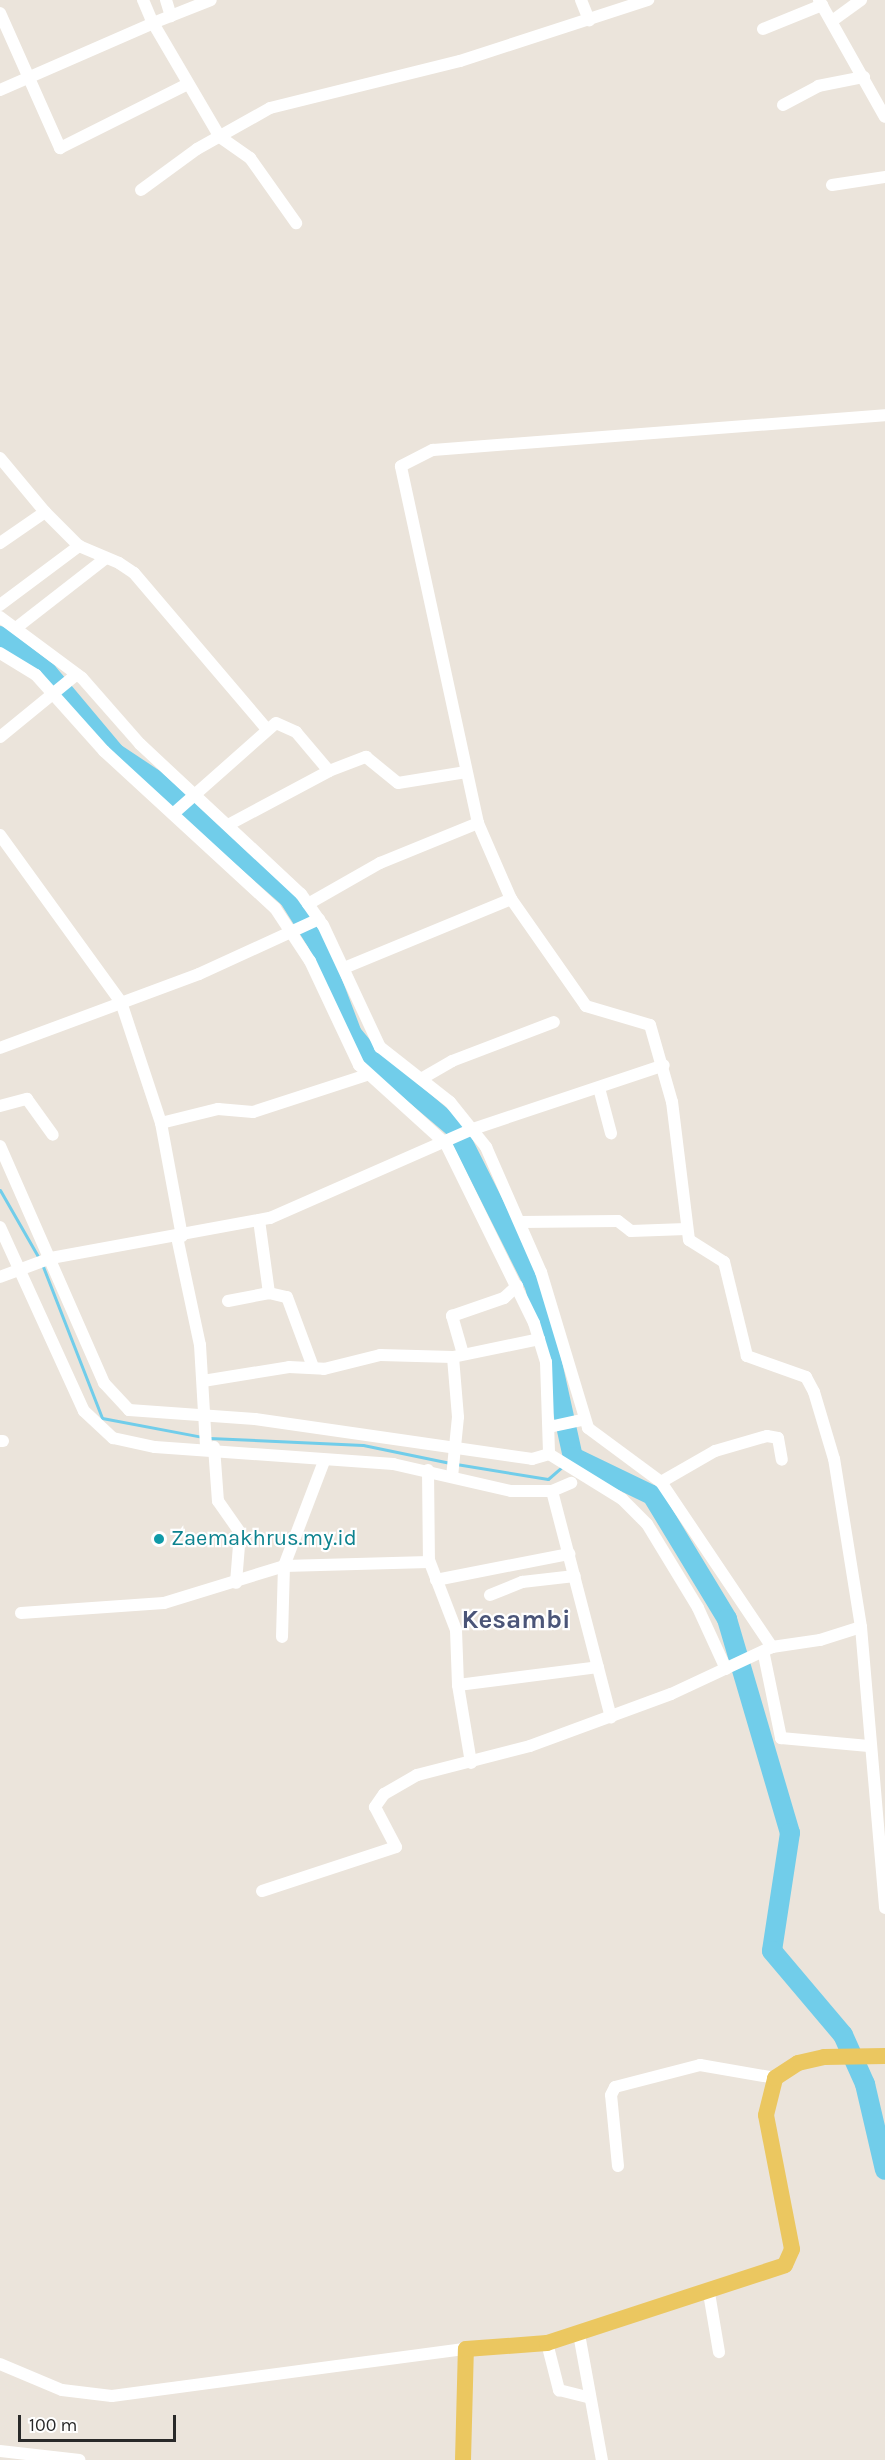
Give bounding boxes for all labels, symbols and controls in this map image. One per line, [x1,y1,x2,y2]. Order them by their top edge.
place label: Zaemakhrus.my.id [171,1526,357,1552]
marker: Zaemakhrus.my.id [152,1532,166,1546]
district label: Kesambi [462,1604,570,1636]
scale bar [21,2403,178,2441]
text: 100 m [29,2414,77,2436]

